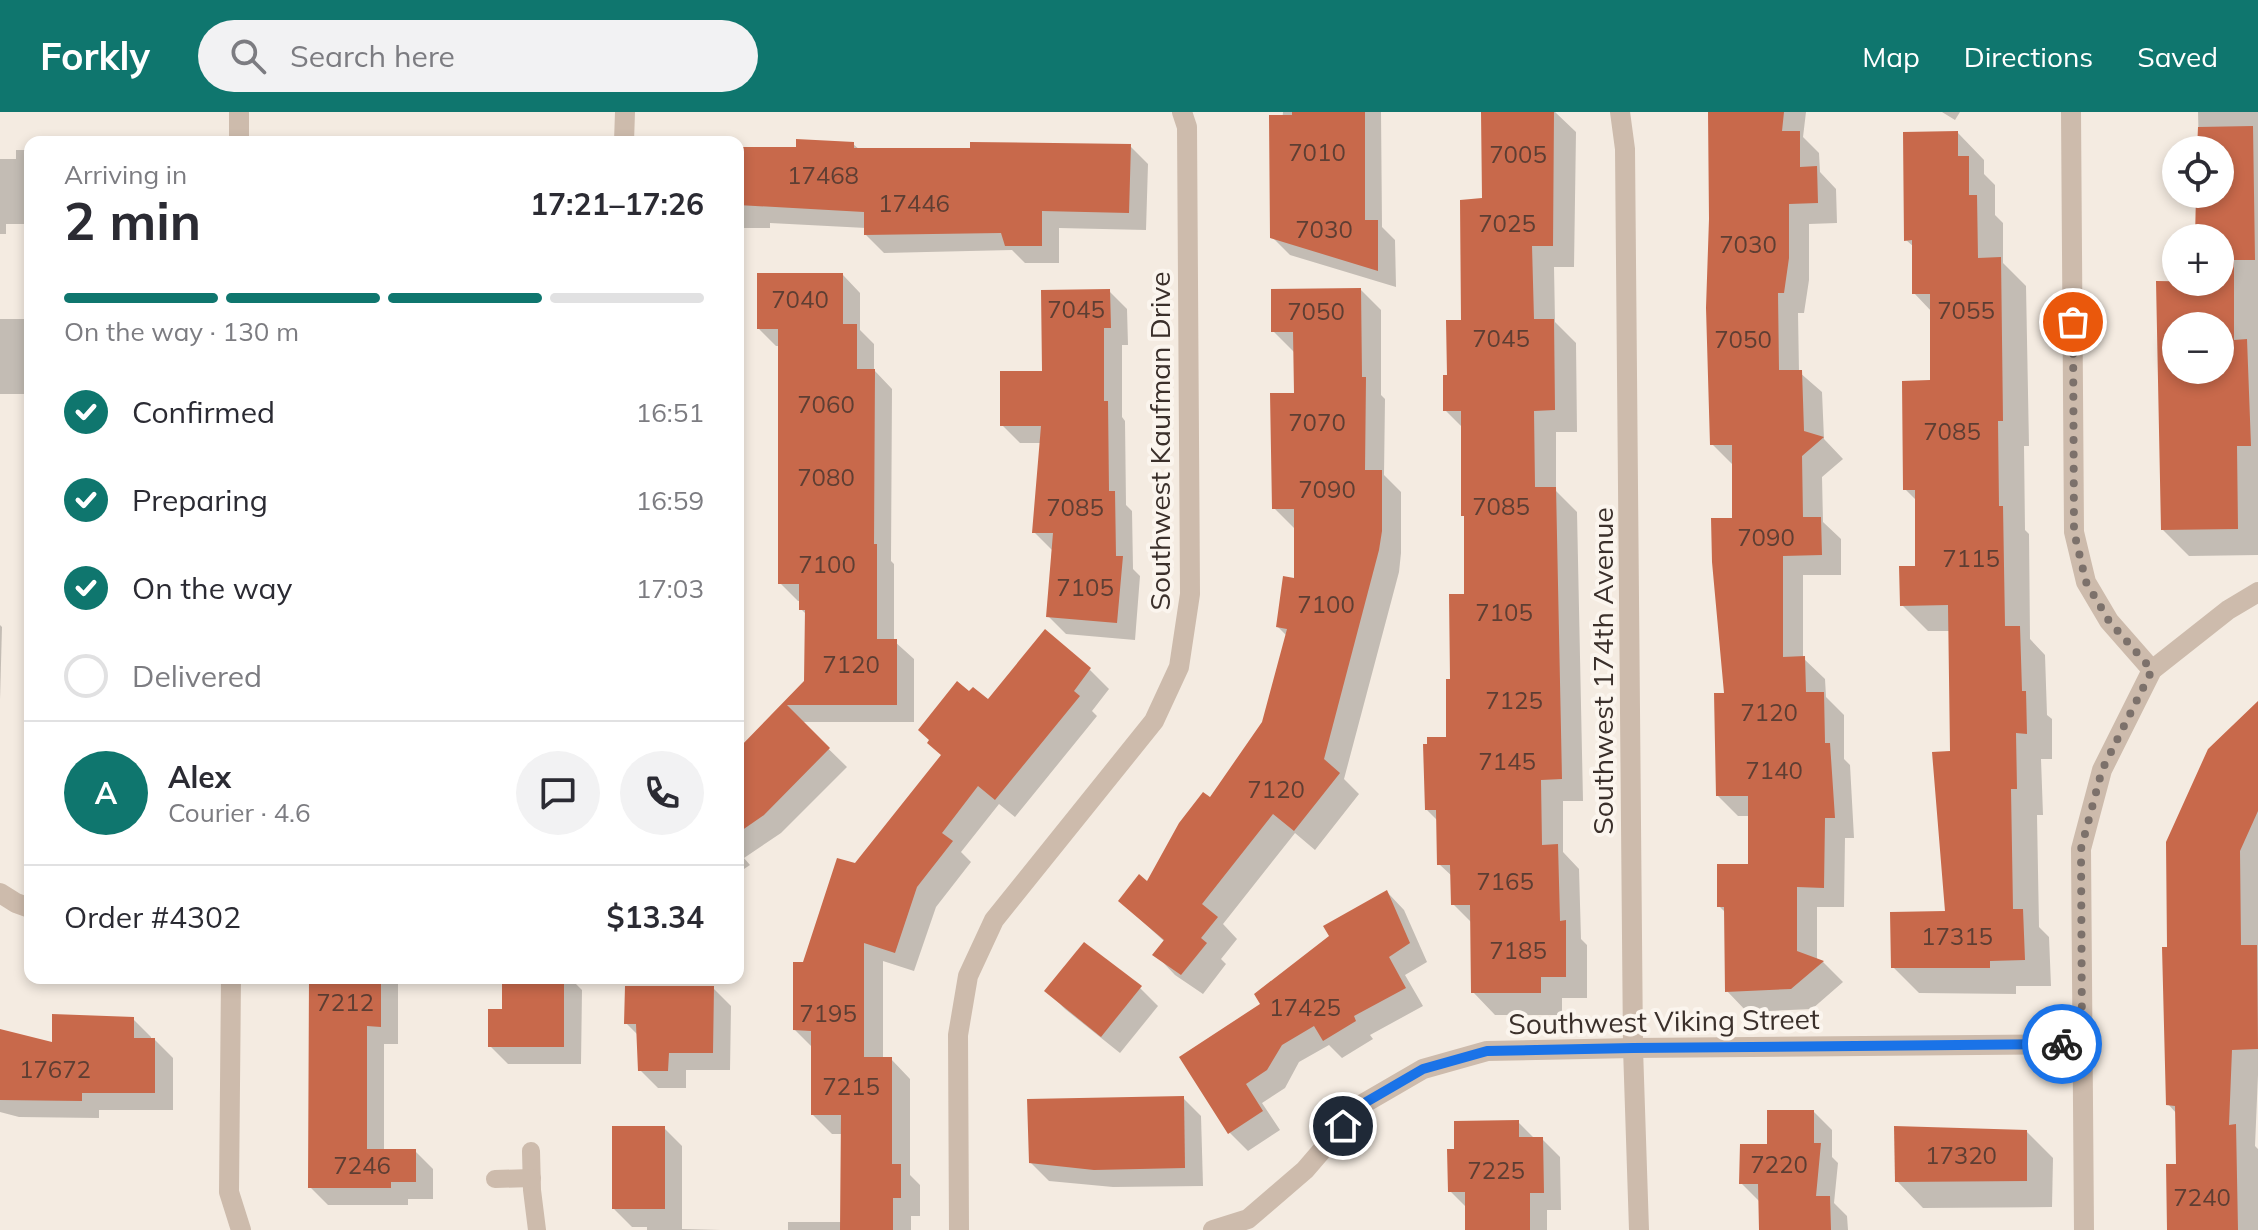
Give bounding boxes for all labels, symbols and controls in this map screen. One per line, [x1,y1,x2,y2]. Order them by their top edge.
search box [198,20,758,92]
text: Forkly [40,32,150,80]
icon: search [226,34,270,78]
text: Search here [290,37,455,75]
text: Map [1862,39,1920,74]
text: Directions [1964,39,2093,74]
text: Saved [2137,39,2218,74]
map controls [2162,136,2234,384]
button: locate [2162,136,2234,208]
house number: 7010 [1288,137,1346,167]
house number: 7005 [1489,139,1547,169]
text: Arriving in [64,158,187,191]
house number: 17468 [787,160,859,190]
text: 17:21–17:26 [530,185,704,223]
text: 2 min [64,188,201,253]
house number: 17446 [878,188,950,218]
house number: 7025 [1478,208,1536,238]
house number: 7030 [1295,214,1353,244]
button: + [2162,224,2234,296]
house number: 7030 [1719,229,1777,259]
street label: Southwest Kaufman Drive [1142,272,1177,610]
house number: 7040 [771,284,829,314]
pin [2039,288,2107,356]
house number: 7045 [1047,294,1105,324]
house number: 7055 [1937,295,1995,325]
house number: 7050 [1287,296,1345,326]
icon: bag [2051,300,2095,344]
button: − [2162,312,2234,384]
text: On the way · 130 m [64,315,299,348]
house number: 7045 [1472,323,1530,353]
house number: 7050 [1714,324,1772,354]
house number: 7060 [797,389,855,419]
icon: check [64,390,108,434]
text: Confirmed [132,393,275,431]
text: 16:51 [636,396,704,429]
house number: 7070 [1288,407,1346,437]
house number: 7085 [1923,416,1981,446]
house number: 7080 [797,462,855,492]
house number: 7090 [1298,474,1356,504]
icon: check [64,478,108,522]
text: Preparing [132,481,268,519]
text: 16:59 [636,484,704,517]
house number: 7085 [1472,491,1530,521]
house number: 7085 [1046,492,1104,522]
street label: Southwest 174th Avenue [1585,507,1620,835]
house number: 7090 [1737,522,1795,552]
house number: 7115 [1942,543,2000,573]
house number: 7100 [798,549,856,579]
icon: check [64,566,108,610]
text: On the way [132,569,292,607]
text: 17:03 [636,572,704,605]
house number: 7105 [1056,572,1114,602]
house number: 7100 [1297,589,1355,619]
house number: 7105 [1475,597,1533,627]
house number: 7120 [822,649,880,679]
text: Delivered [132,657,262,695]
house number: 7125 [1485,685,1543,715]
house number: 7120 [1740,697,1798,727]
house number: 7145 [1478,746,1536,776]
button: chat [516,751,600,835]
button: phone [620,751,704,835]
house number: 7140 [1745,755,1803,785]
text: Alex [168,758,231,796]
text: A [95,774,117,812]
house number: 7120 [1247,774,1305,804]
text: Courier · 4.6 [168,796,311,829]
house number: 7165 [1476,866,1534,896]
text: Order #4302 [64,898,241,936]
text: $13.34 [607,898,704,936]
house number: 17315 [1921,921,1993,951]
house number: 7185 [1489,935,1547,965]
house number: 7212 [316,987,374,1017]
house number: 17425 [1269,992,1341,1022]
house number: 7195 [799,998,857,1028]
street label: Southwest Viking Street [1508,1001,1820,1041]
courier [2022,1004,2102,1084]
icon: bike [2040,1022,2084,1066]
house number: 17672 [19,1054,91,1084]
house number: 7215 [822,1071,880,1101]
pin [1309,1092,1377,1160]
icon: home [1321,1104,1365,1148]
house number: 17320 [1925,1140,1997,1170]
house number: 7220 [1750,1149,1808,1179]
house number: 7246 [333,1150,391,1180]
house number: 7225 [1467,1155,1525,1185]
house number: 7240 [2173,1182,2231,1212]

